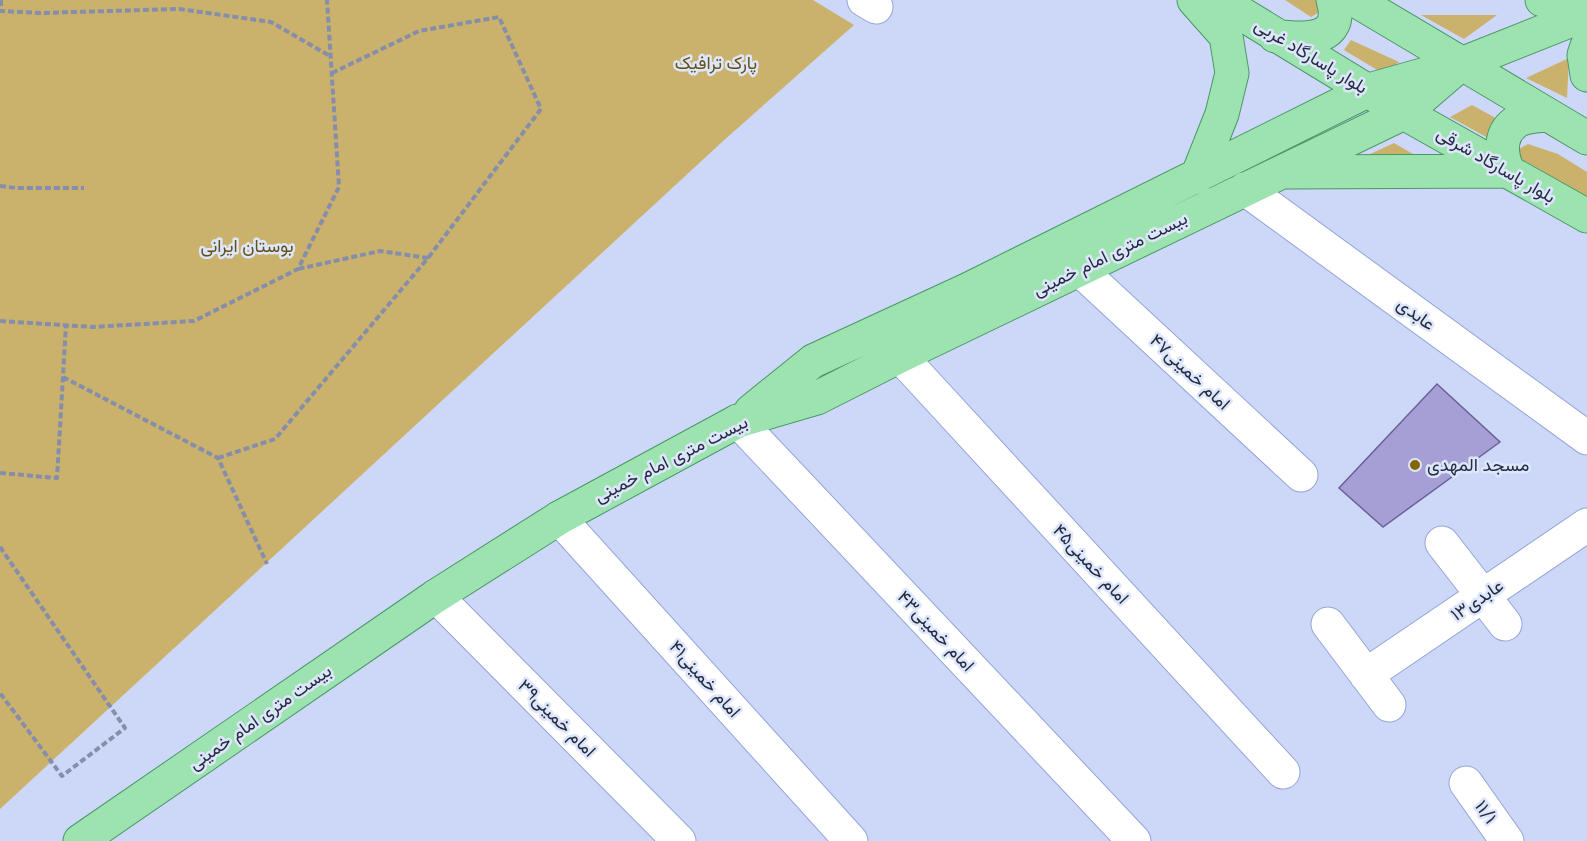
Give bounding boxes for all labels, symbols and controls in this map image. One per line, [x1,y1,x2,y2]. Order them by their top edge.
street label: بلوار پاسارگاد غربی [1250,14,1372,99]
park label: پارک ترافیک [675,52,757,75]
street label: بلوار پاسارگاد شرقی [1432,122,1559,209]
street label: بیست متری امام خمینی [1029,207,1191,302]
park label: بوستان ایرانی [200,235,294,257]
street label: عابدی [1393,293,1439,335]
street label: امام خمینی۴۷ [1145,329,1235,415]
street label: بیست متری امام خمینی [591,411,752,508]
place label: مسجد المهدی [1427,454,1529,476]
marker: مسجد المهدی [1408,458,1422,472]
street label: امام خمینی۴۵ [1048,519,1134,609]
street label: عابدی۱۳ [1446,574,1508,626]
street label: امام خمینی۴۳ [892,586,979,677]
street label: امام خمینی۴۱ [664,636,745,723]
street label: بیست متری امام خمینی [184,659,336,775]
street label: امام خمینی۳۹ [513,674,601,762]
street label: ۱۱/۱ [1470,796,1502,828]

